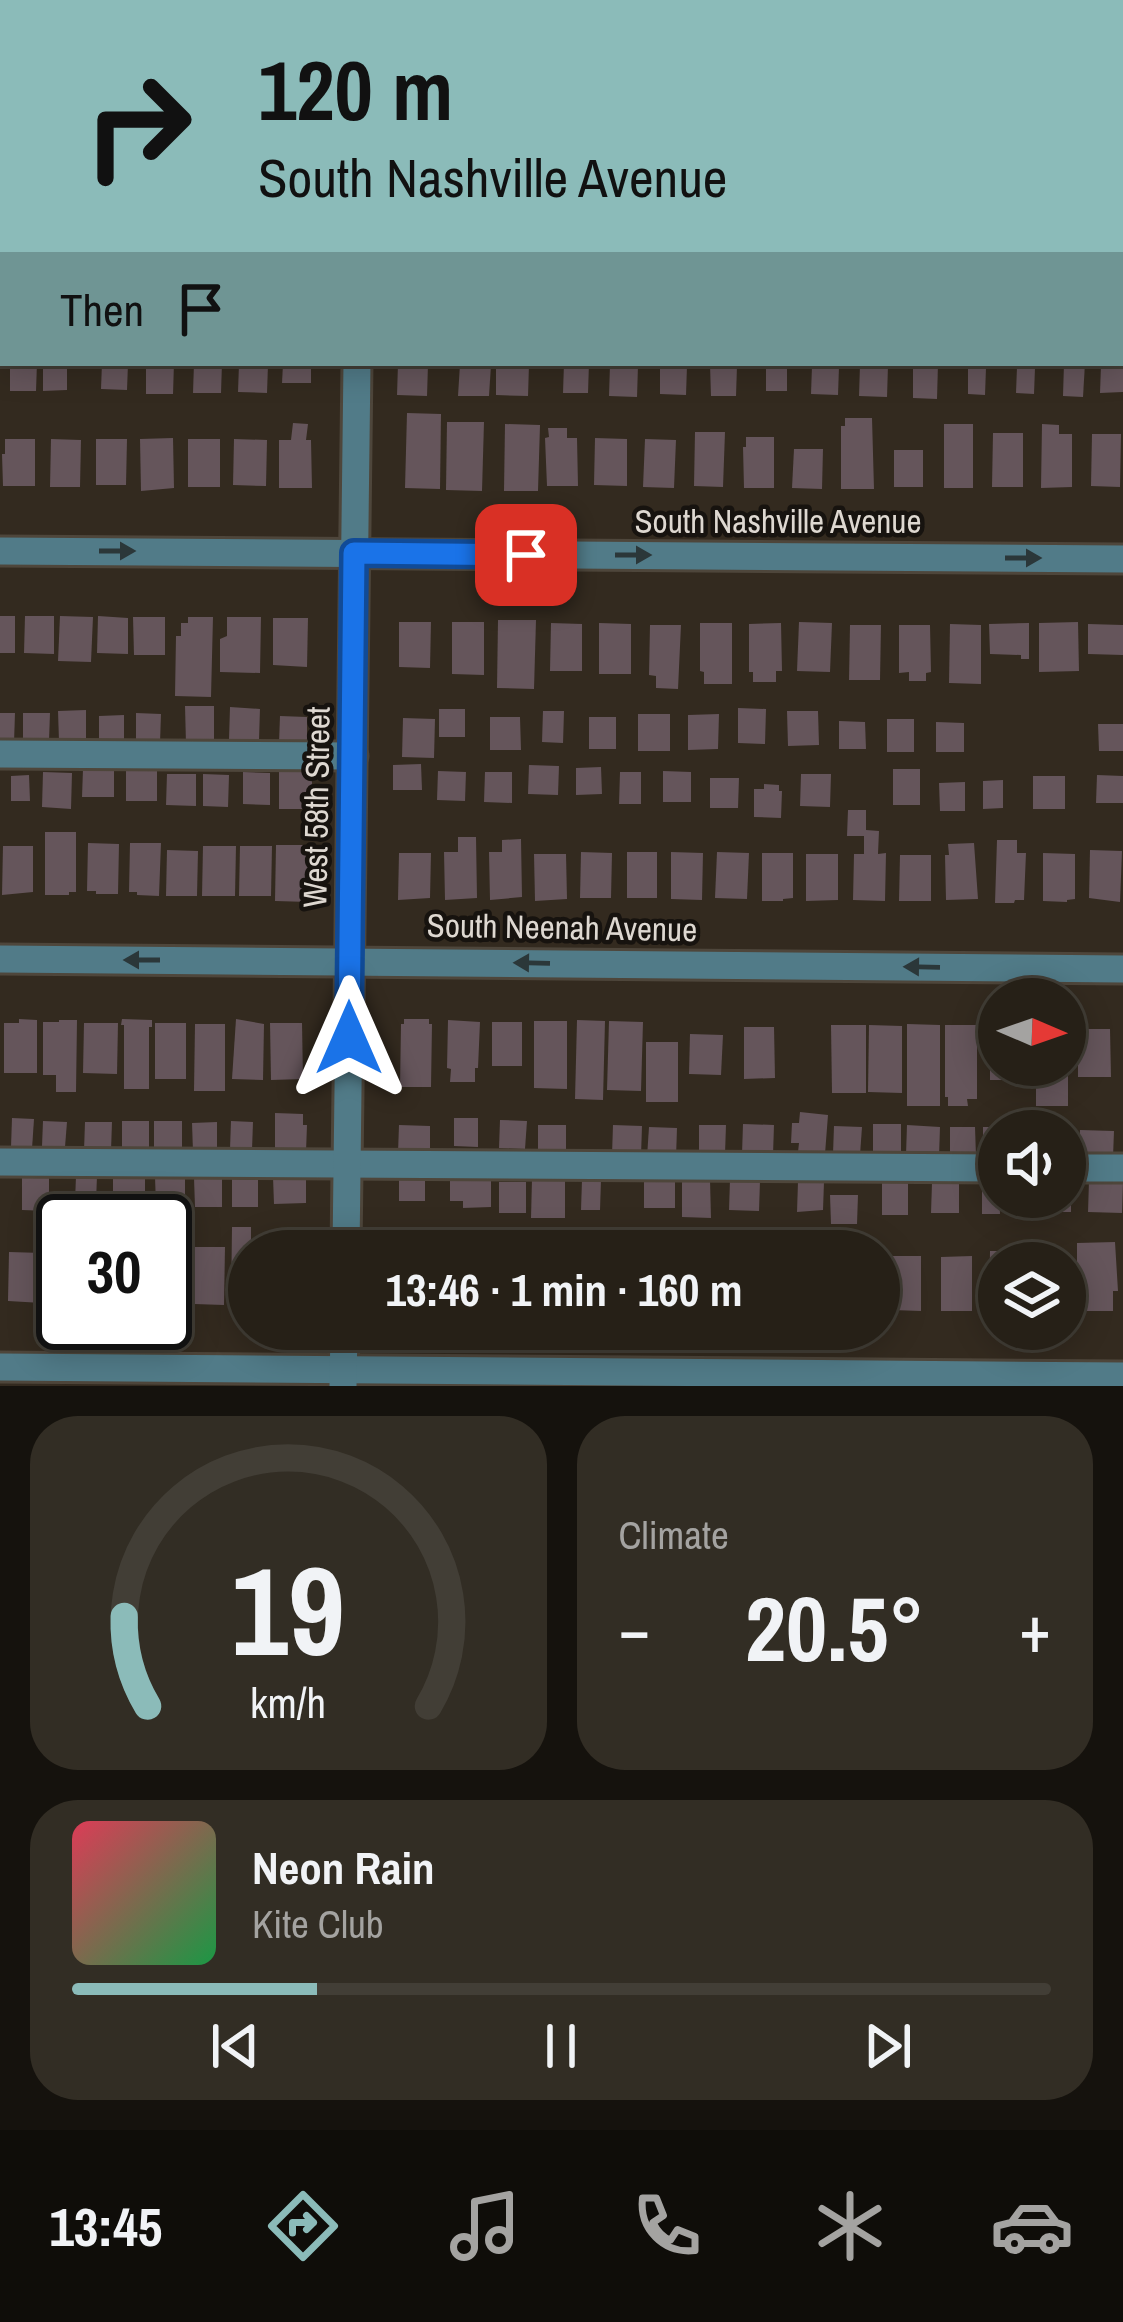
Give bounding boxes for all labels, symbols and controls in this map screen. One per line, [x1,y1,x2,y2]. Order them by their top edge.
text: 120 m [258,33,453,146]
icon: right [60,48,216,204]
text: South Nashville Avenue [258,141,727,214]
icon: arrive [168,276,234,342]
text: Then [60,279,144,340]
street label: South Nashville Avenue [635,499,921,543]
pin [475,504,577,606]
icon: arrive [493,522,559,588]
one-way arrow [99,542,137,561]
one-way arrow [615,546,653,565]
one-way arrow [1005,548,1043,568]
street label: West 58th Street [292,706,340,908]
street label: South Neenah Avenue [426,903,698,951]
one-way arrow [122,950,160,970]
one-way arrow [512,953,550,972]
one-way arrow [902,957,940,976]
position arrow [286,975,412,1101]
north arrow [978,978,1086,1086]
map controls [978,978,1086,1350]
button: sound [978,1110,1086,1218]
speed limit sign: 30 [36,1194,192,1350]
button: layers [978,1242,1086,1350]
text: 13:46 · 1 min · 160 m [386,1259,742,1320]
text: Climate [619,1509,729,1561]
text: 19 [231,1526,345,1694]
text: 20.5° [745,1568,925,1689]
text: − [619,1584,650,1673]
text: + [1019,1584,1051,1673]
text: km/h [250,1674,326,1731]
text: Neon Rain [252,1837,434,1898]
text: Kite Club [252,1898,384,1950]
icon: previous [202,2013,268,2079]
icon: pause [528,2013,594,2079]
icon: next [855,2013,921,2079]
icon: directions [261,2184,345,2268]
icon: music [443,2184,527,2268]
icon: phone [625,2184,709,2268]
icon: climate [808,2184,892,2268]
icon: car [990,2184,1074,2268]
text: 13:45 [49,2190,162,2263]

